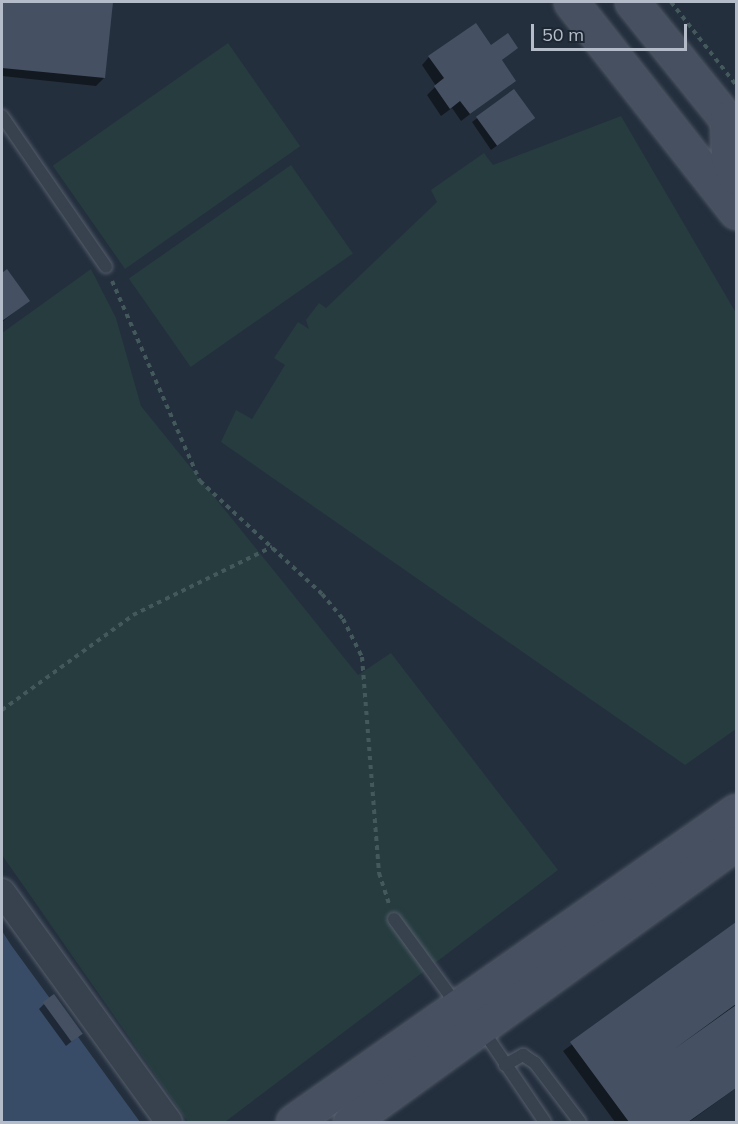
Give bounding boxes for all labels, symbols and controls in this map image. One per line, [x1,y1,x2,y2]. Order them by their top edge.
scale bar [534,12,690,50]
text: 50 m [542,23,584,46]

